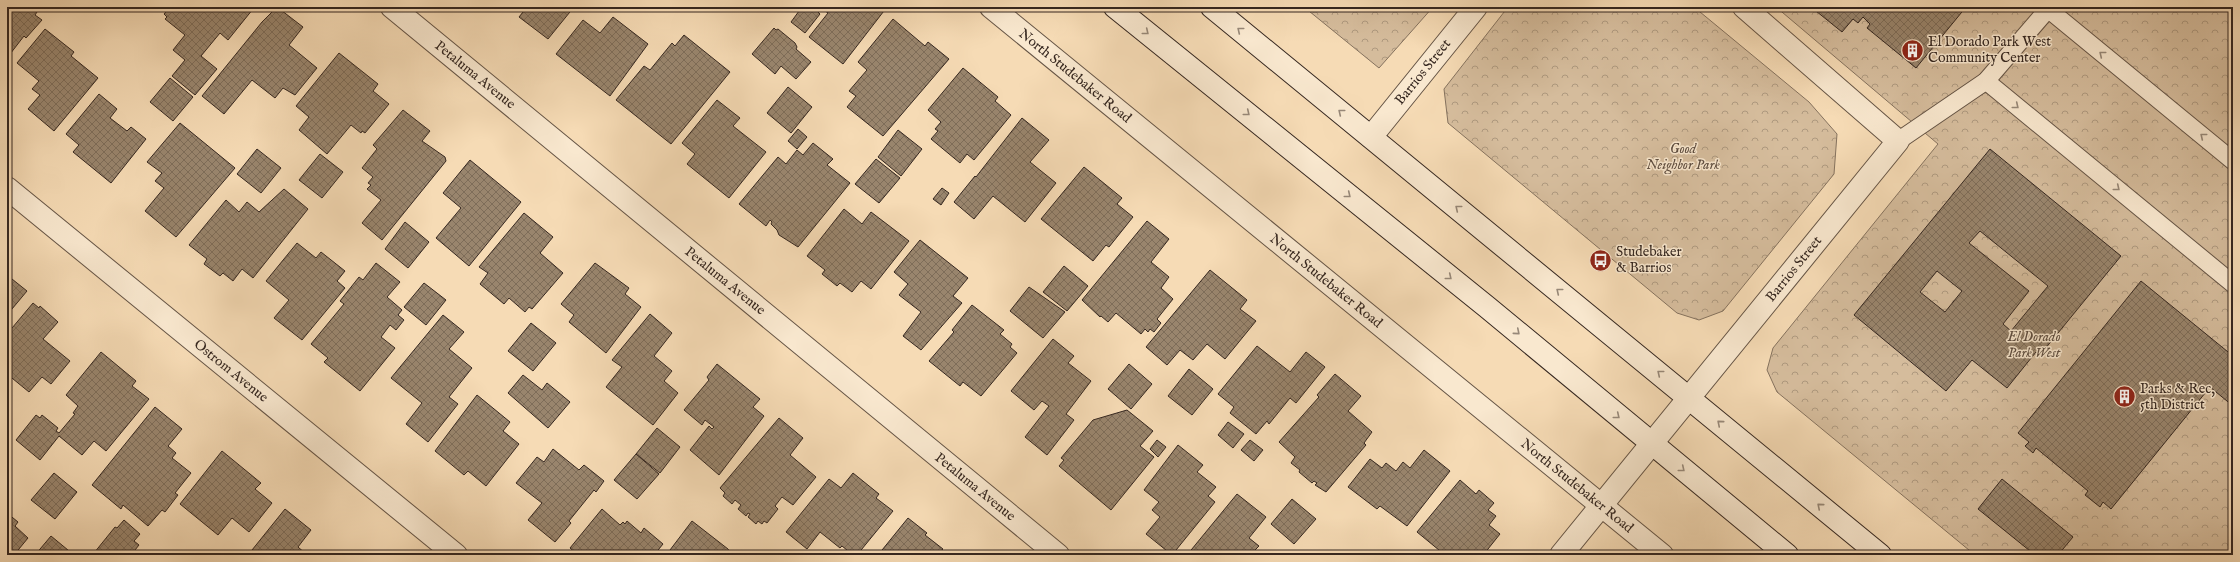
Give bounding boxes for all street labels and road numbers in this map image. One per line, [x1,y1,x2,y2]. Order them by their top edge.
street label: North Studebaker Road [1015,25,1135,127]
street label: Barrios Street [1391,35,1455,109]
street label: Petaluma Avenue [431,37,520,113]
street label: North Studebaker Road [1266,230,1386,332]
street label: Barrios Street [1762,232,1826,306]
street label: Petaluma Avenue [681,243,770,319]
street label: Ostrom Avenue [190,335,272,407]
street label: North Studebaker Road [1517,435,1637,537]
street label: Petaluma Avenue [931,449,1020,525]

